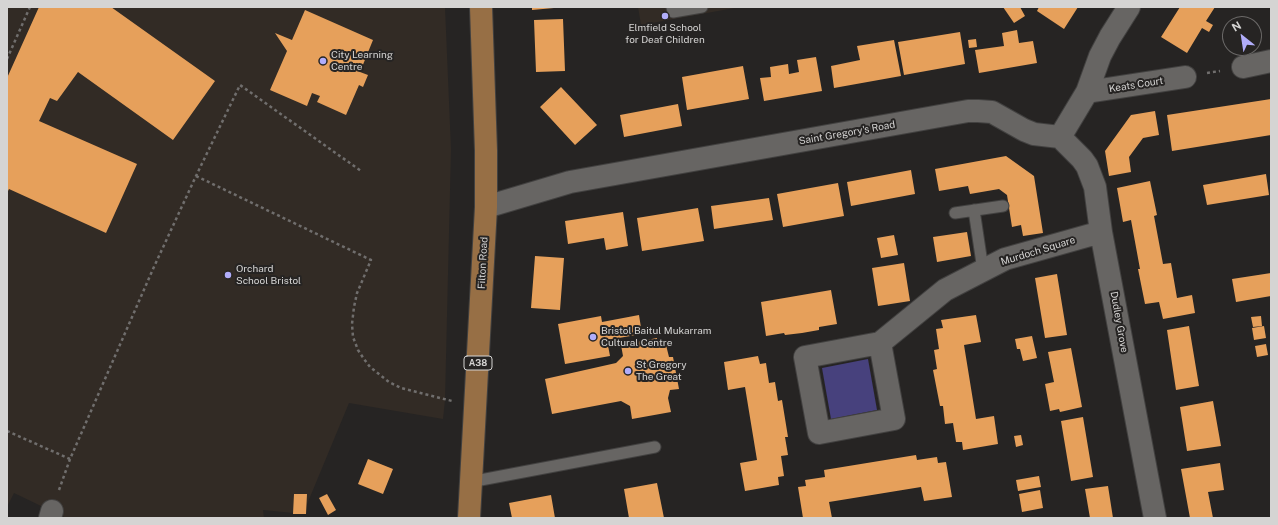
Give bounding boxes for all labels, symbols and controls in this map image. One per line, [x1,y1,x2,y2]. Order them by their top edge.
marker: Elmfield School for Deaf Children [660,11,670,21]
north arrow [1222,16,1262,56]
text: N [1230,19,1243,34]
place label: Elmfield School for Deaf Children [625,22,705,46]
place label: City Learning Centre [331,49,393,72]
marker: City Learning Centre [318,56,328,66]
street label: Keats Court [1108,75,1164,95]
street label: Saint Gregory's Road [798,119,896,147]
street label: Murdoch Square [999,234,1077,268]
street label: Filton Road [476,237,490,289]
place label: Orchard School Bristol [236,263,301,286]
marker: Orchard School Bristol [223,270,233,280]
street label: Dudley Grove [1108,290,1130,354]
place label: Bristol Baitul Mukarram Cultural Centre [601,325,711,348]
marker: Bristol Baitul Mukarram Cultural Centre [588,332,598,342]
road number: A38 [464,356,492,370]
place label: St Gregory The Great [636,359,687,382]
marker: St Gregory The Great [623,366,633,376]

